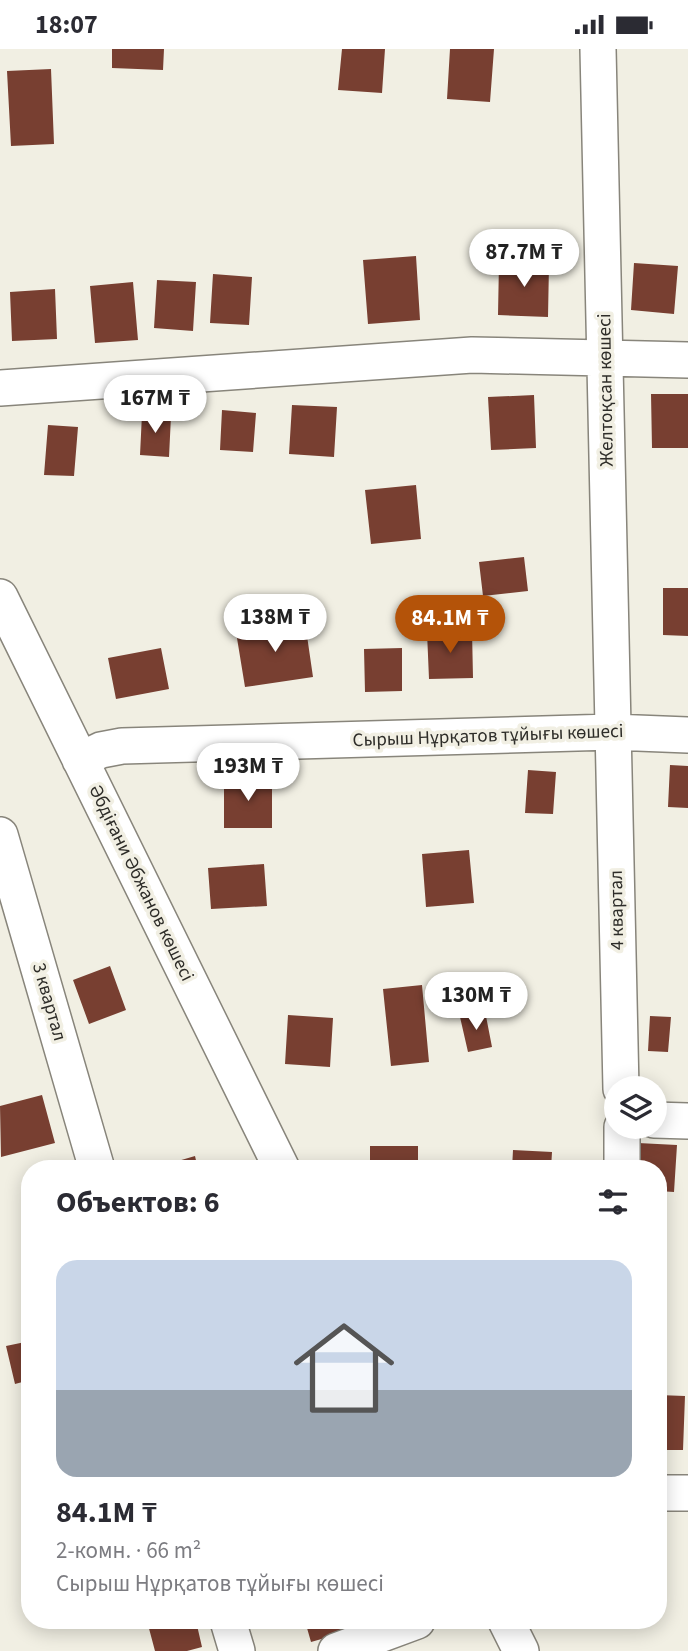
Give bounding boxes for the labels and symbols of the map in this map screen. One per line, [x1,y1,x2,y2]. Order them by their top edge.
pin: 87.7M ₸ [459,229,589,289]
street label: Желтоқсан көшесі [591,313,621,467]
pin: 167M ₸ [98,375,212,435]
pin: 138M ₸ [218,595,332,654]
pin: 84.1M ₸ [385,595,515,655]
street label: Сырыш Нұрқатов тұйығы көшесі [352,718,624,754]
pin: 193M ₸ [191,743,305,803]
street label: Әбдіғани Әбжанов көшесі [82,780,200,986]
street label: 4 квартал [603,870,631,950]
street label: 3 квартал [25,960,73,1044]
pin: 130M ₸ [419,972,533,1032]

